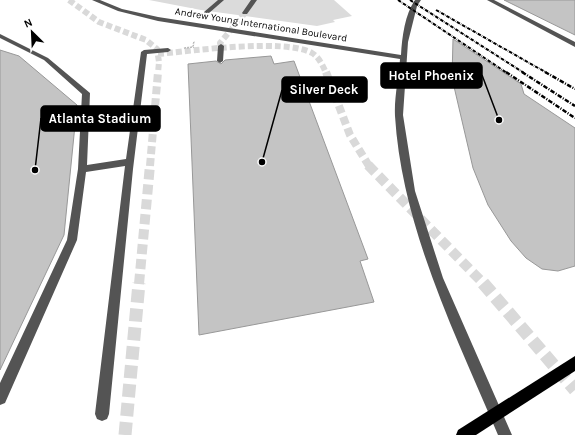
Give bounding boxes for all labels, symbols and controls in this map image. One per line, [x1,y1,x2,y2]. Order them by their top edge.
street label: Andrew Young International Boulevard [174,5,348,45]
north arrow [12,12,52,52]
text: N [22,16,34,31]
callout: Hotel Phoenix [381,63,482,88]
text: Hotel Phoenix [388,68,474,83]
callout: Silver Deck [282,77,367,102]
text: Silver Deck [290,82,359,97]
callout: Atlanta Stadium [41,106,160,131]
text: Atlanta Stadium [49,111,151,126]

